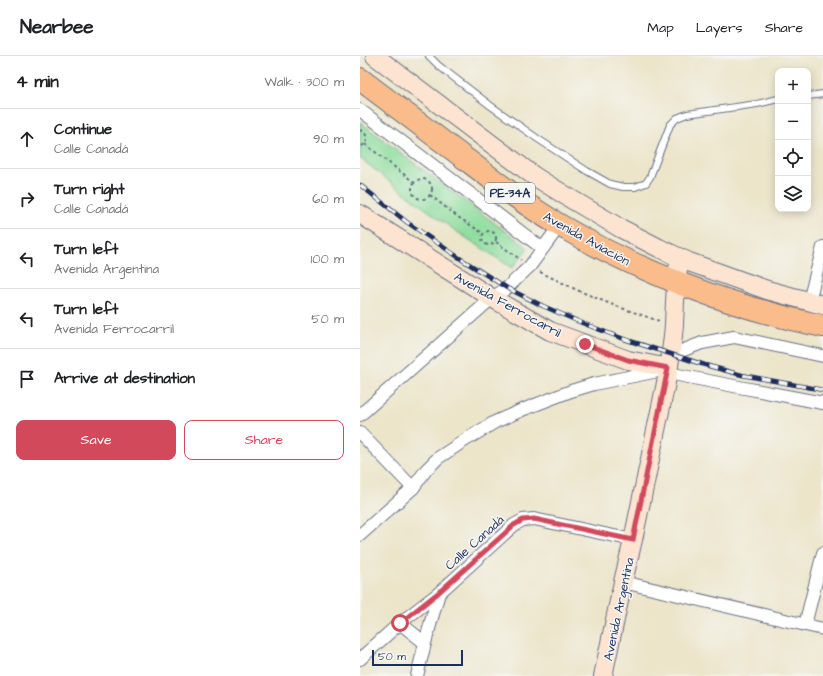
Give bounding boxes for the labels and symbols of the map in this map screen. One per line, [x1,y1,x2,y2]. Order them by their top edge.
road number: PE-34A [485,183,535,203]
street label: Avenida Aviación [540,208,634,270]
street label: Avenida Ferrocarril [451,268,564,342]
route end [576,335,594,353]
street label: Calle Canadá [441,511,509,574]
street label: Avenida Argentina [599,556,640,663]
route start [391,614,409,632]
scale bar [372,648,463,667]

